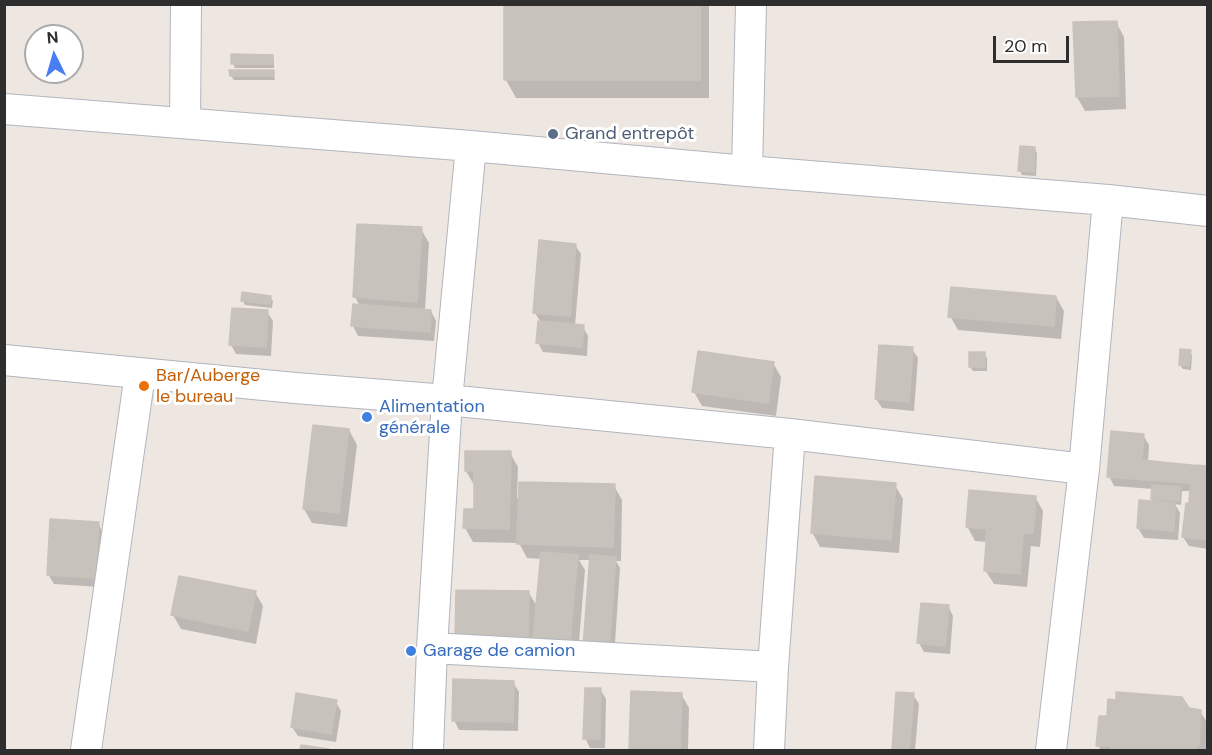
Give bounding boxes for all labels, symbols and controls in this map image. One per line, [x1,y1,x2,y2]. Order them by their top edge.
north arrow [24,24,84,84]
scale bar [996,24,1072,62]
text: N [46,27,59,49]
text: 20 m [1004,34,1047,58]
place label: Grand entrepôt [565,123,694,145]
marker: Grand entrepôt [546,127,560,141]
place label: Bar/Auberge le bureau [156,365,260,407]
marker: Bar/Auberge le bureau [137,379,151,393]
place label: Alimentation générale [379,396,485,438]
marker: Alimentation générale [360,410,374,424]
place label: Garage de camion [423,640,575,662]
marker: Garage de camion [404,644,418,658]

